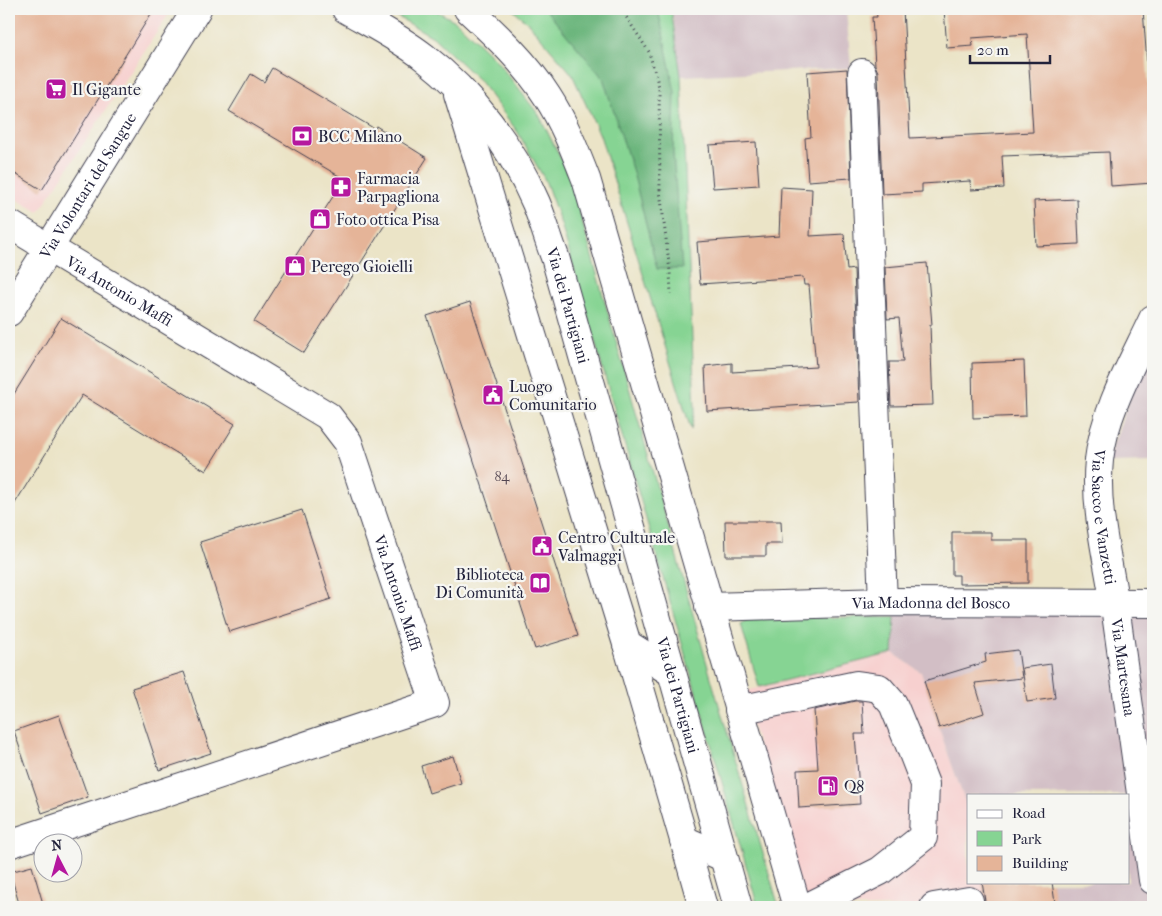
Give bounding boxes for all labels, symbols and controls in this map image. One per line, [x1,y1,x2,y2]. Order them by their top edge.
scale bar [970,32,1050,64]
text: 20 m [977,41,1009,59]
supermarket icon: Il Gigante [44,77,68,101]
place label: Il Gigante [72,80,141,99]
street label: Via Volontari del Sangue [35,109,140,263]
bank icon: BCC Milano [290,124,314,148]
place label: BCC Milano [318,127,402,146]
place label: Farmacia Parpagliona [357,169,440,206]
pharmacy icon: Farmacia Parpagliona [329,175,353,199]
shop icon: Foto ottica Pisa [308,207,332,231]
place label: Foto ottica Pisa [336,210,440,229]
street label: Via dei Partigiani [542,244,594,366]
street label: Via Antonio Maffi [62,251,176,330]
shop icon: Perego Gioielli [283,254,307,278]
place label: Perego Gioielli [311,257,413,276]
place label: Luogo Comunitario [509,377,597,414]
public building icon: Luogo Comunitario [481,383,505,407]
street label: Via Sacco e Vanzetti [1088,447,1121,586]
house number: 84 [494,468,510,485]
place label: Centro Culturale Valmaggi [557,528,675,565]
street label: Via Antonio Maffi [370,532,426,653]
public building icon: Centro Culturale Valmaggi [530,534,554,558]
place label: Biblioteca Di Comunità [436,565,525,602]
library icon: Biblioteca Di Comunità [528,571,552,595]
street label: Via Madonna del Bosco [851,592,1010,612]
street label: Via Martesana [1107,616,1140,718]
street label: Via dei Partigiani [653,634,704,756]
fuel station icon: Q8 [816,774,840,798]
place label: Q8 [844,777,864,796]
legend [967,794,1130,884]
text: Road [1012,804,1046,822]
text: Park [1012,830,1042,848]
north arrow [32,834,82,884]
text: N [51,837,63,855]
text: Building [1012,854,1069,872]

